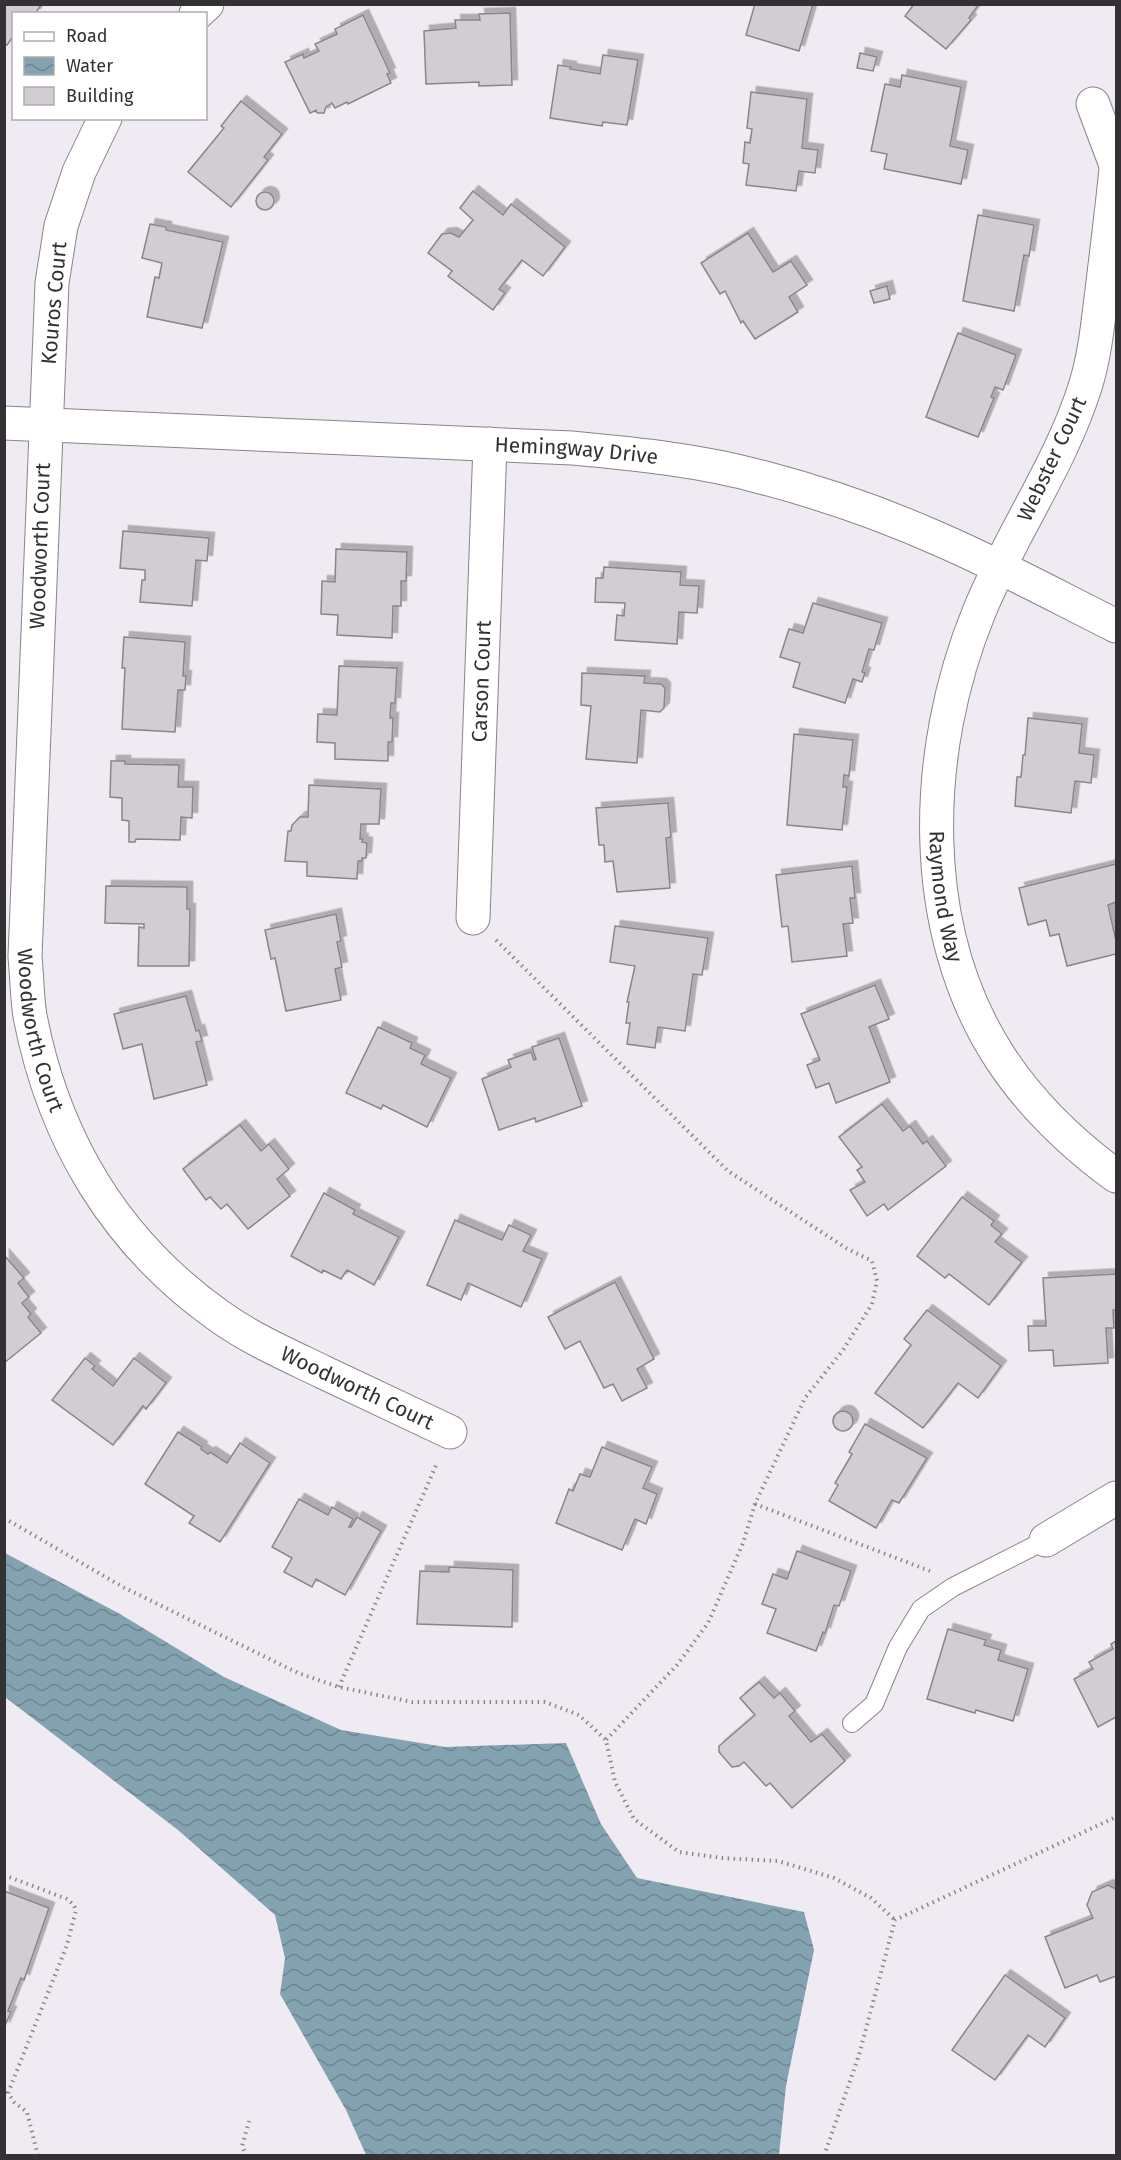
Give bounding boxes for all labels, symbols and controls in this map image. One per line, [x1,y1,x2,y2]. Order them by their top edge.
legend [12,12,207,120]
text: Road [66,25,108,47]
text: Water [66,55,113,77]
text: Building [66,85,134,107]
street label: Kouros Court [36,240,72,365]
street label: Webster Court [1012,392,1092,526]
street label: Hemingway Drive [494,432,660,470]
street label: Woodworth Court [24,462,56,630]
street label: Carson Court [466,619,497,743]
street label: Raymond Way [924,830,968,966]
street label: Woodworth Court [11,947,70,1116]
street label: Woodworth Court [276,1341,438,1436]

